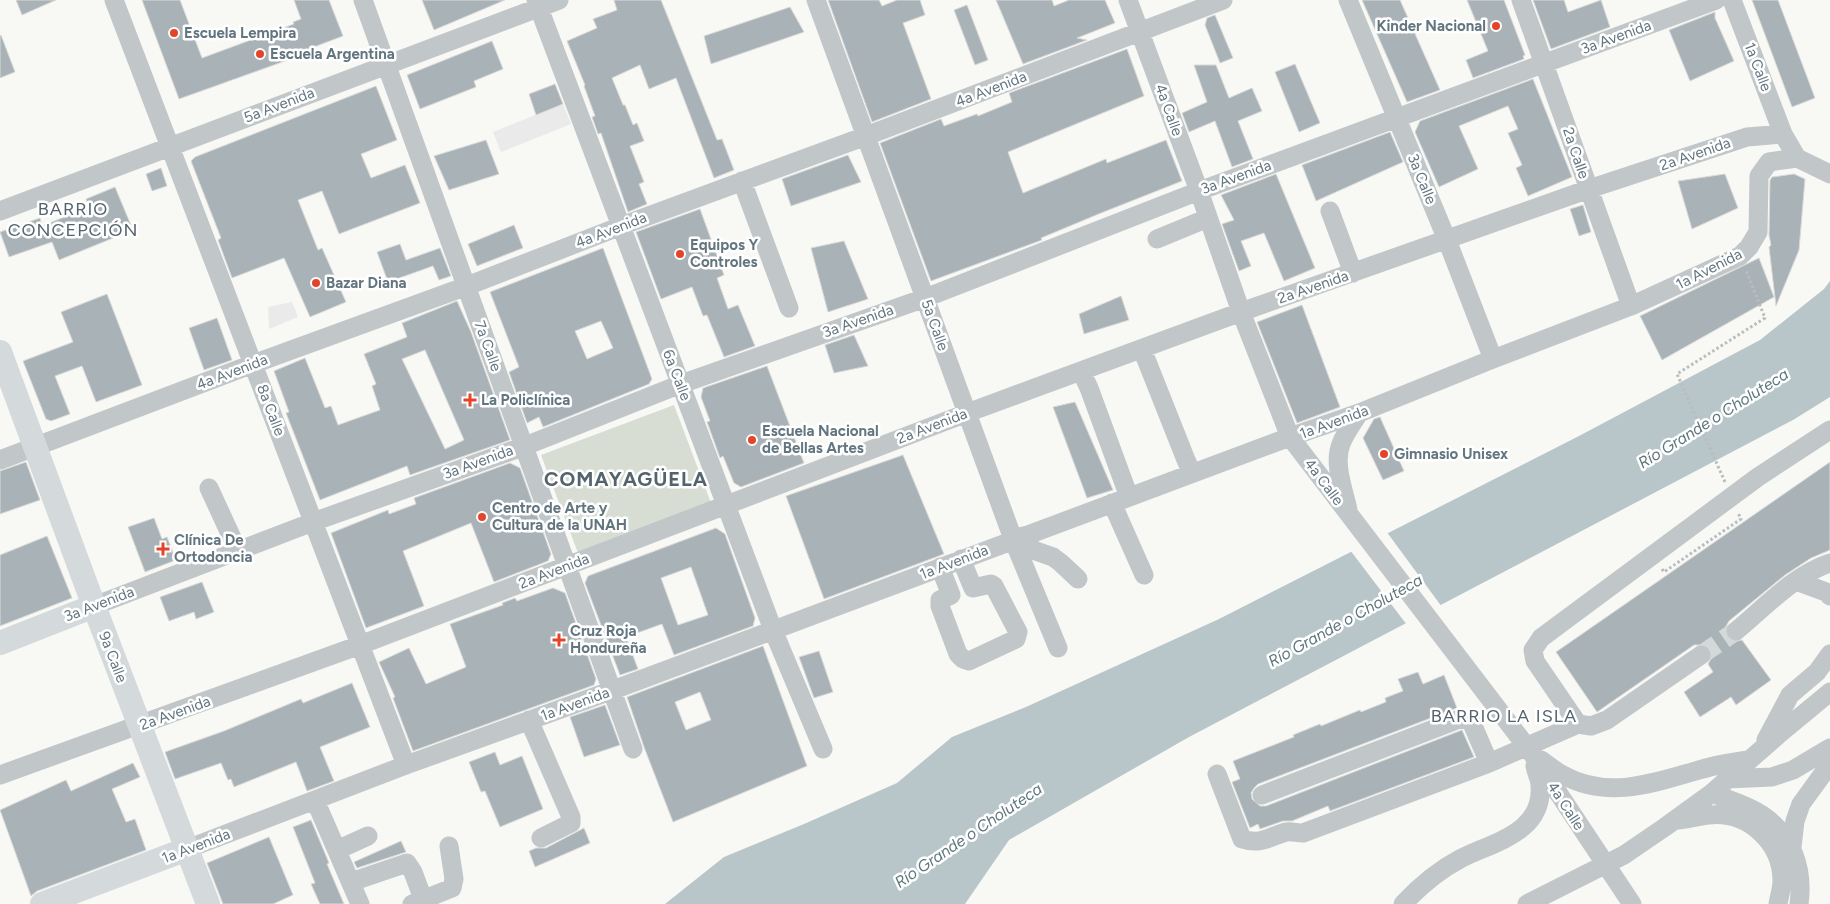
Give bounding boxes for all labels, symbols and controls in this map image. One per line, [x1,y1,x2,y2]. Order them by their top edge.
street label: 3a Avenida [1578,16,1654,58]
place label: Kinder Nacional [1376,17,1486,35]
marker: Kinder Nacional [1490,20,1502,32]
place label: Escuela Lempira [184,24,296,42]
marker: Escuela Lempira [168,27,180,39]
street label: 1a Calle [1740,40,1776,94]
place label: Escuela Argentina [270,45,395,63]
marker: Escuela Argentina [254,48,266,60]
street label: 4a Avenida [953,67,1029,111]
street label: 4a Calle [1151,82,1187,138]
street label: 5a Avenida [241,83,317,127]
street label: 2a Calle [1559,125,1593,181]
street label: 2a Avenida [1657,133,1733,175]
street label: 3a Calle [1404,151,1440,207]
street label: 3a Avenida [1198,156,1274,198]
district label: BARRIO CONCEPCIÓN [8,198,138,241]
street label: 4a Avenida [573,208,649,252]
place label: Equipos Y Controles [690,236,758,271]
street label: 1a Avenida [1673,245,1745,293]
marker: Equipos Y Controles [674,248,686,260]
street label: 2a Avenida [1275,266,1351,308]
place label: Bazar Diana [326,274,407,292]
marker: Bazar Diana [310,277,322,289]
street label: 5a Calle [917,297,953,353]
street label: 3a Avenida [820,301,896,341]
street label: 7a Calle [471,318,505,374]
street label: 6a Calle [659,347,695,403]
street label: 4a Avenida [194,350,270,394]
water label: Río Grande o Choluteca [1635,364,1792,472]
street label: 8a Calle [253,382,289,438]
place label: La Policlínica [481,391,570,409]
marker: La Policlínica [463,393,477,407]
street label: 1a Avenida [1297,401,1371,443]
street label: 2a Avenida [894,404,970,448]
place label: Escuela Nacional de Bellas Artes [762,422,879,457]
marker: Escuela Nacional de Bellas Artes [746,434,758,446]
street label: 3a Avenida [440,441,516,483]
place label: Gimnasio Unisex [1394,445,1508,463]
marker: Gimnasio Unisex [1378,448,1390,460]
street label: 4a Calle [1301,455,1347,509]
district label: COMAYAGÜELA [544,467,708,491]
place label: Centro de Arte y Cultura de la UNAH [492,499,627,534]
marker: Centro de Arte y Cultura de la UNAH [476,511,488,523]
place label: Clínica De Ortodoncia [174,531,252,566]
street label: 1a Avenida [917,541,991,583]
marker: Clínica De Ortodoncia [156,542,170,556]
street label: 2a Avenida [516,549,592,593]
water label: Río Grande o Choluteca [1265,570,1426,671]
street label: 3a Avenida [61,582,137,626]
place label: Cruz Roja Hondureña [570,622,646,657]
street label: 9a Calle [95,629,131,685]
marker: Cruz Roja Hondureña [552,633,566,647]
street label: 1a Avenida [538,683,612,725]
street label: 2a Avenida [137,692,213,734]
district label: BARRIO LA ISLA [1431,705,1577,727]
street label: 4a Calle [1544,778,1588,834]
water label: Río Grande o Choluteca [891,779,1046,892]
street label: 1a Avenida [159,825,233,867]

